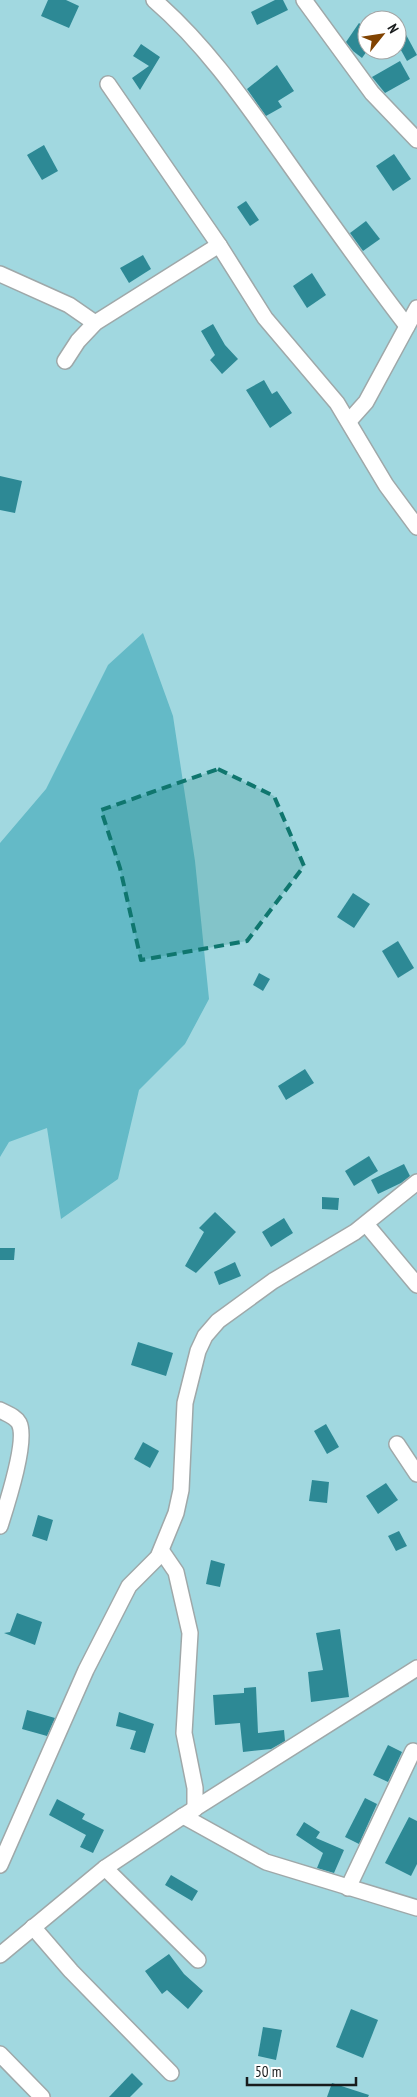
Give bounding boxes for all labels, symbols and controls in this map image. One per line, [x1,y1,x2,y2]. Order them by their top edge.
north arrow [357,10,407,60]
text: N [384,21,403,36]
scale bar [247,2054,356,2086]
text: 50 m [255,2062,281,2081]

